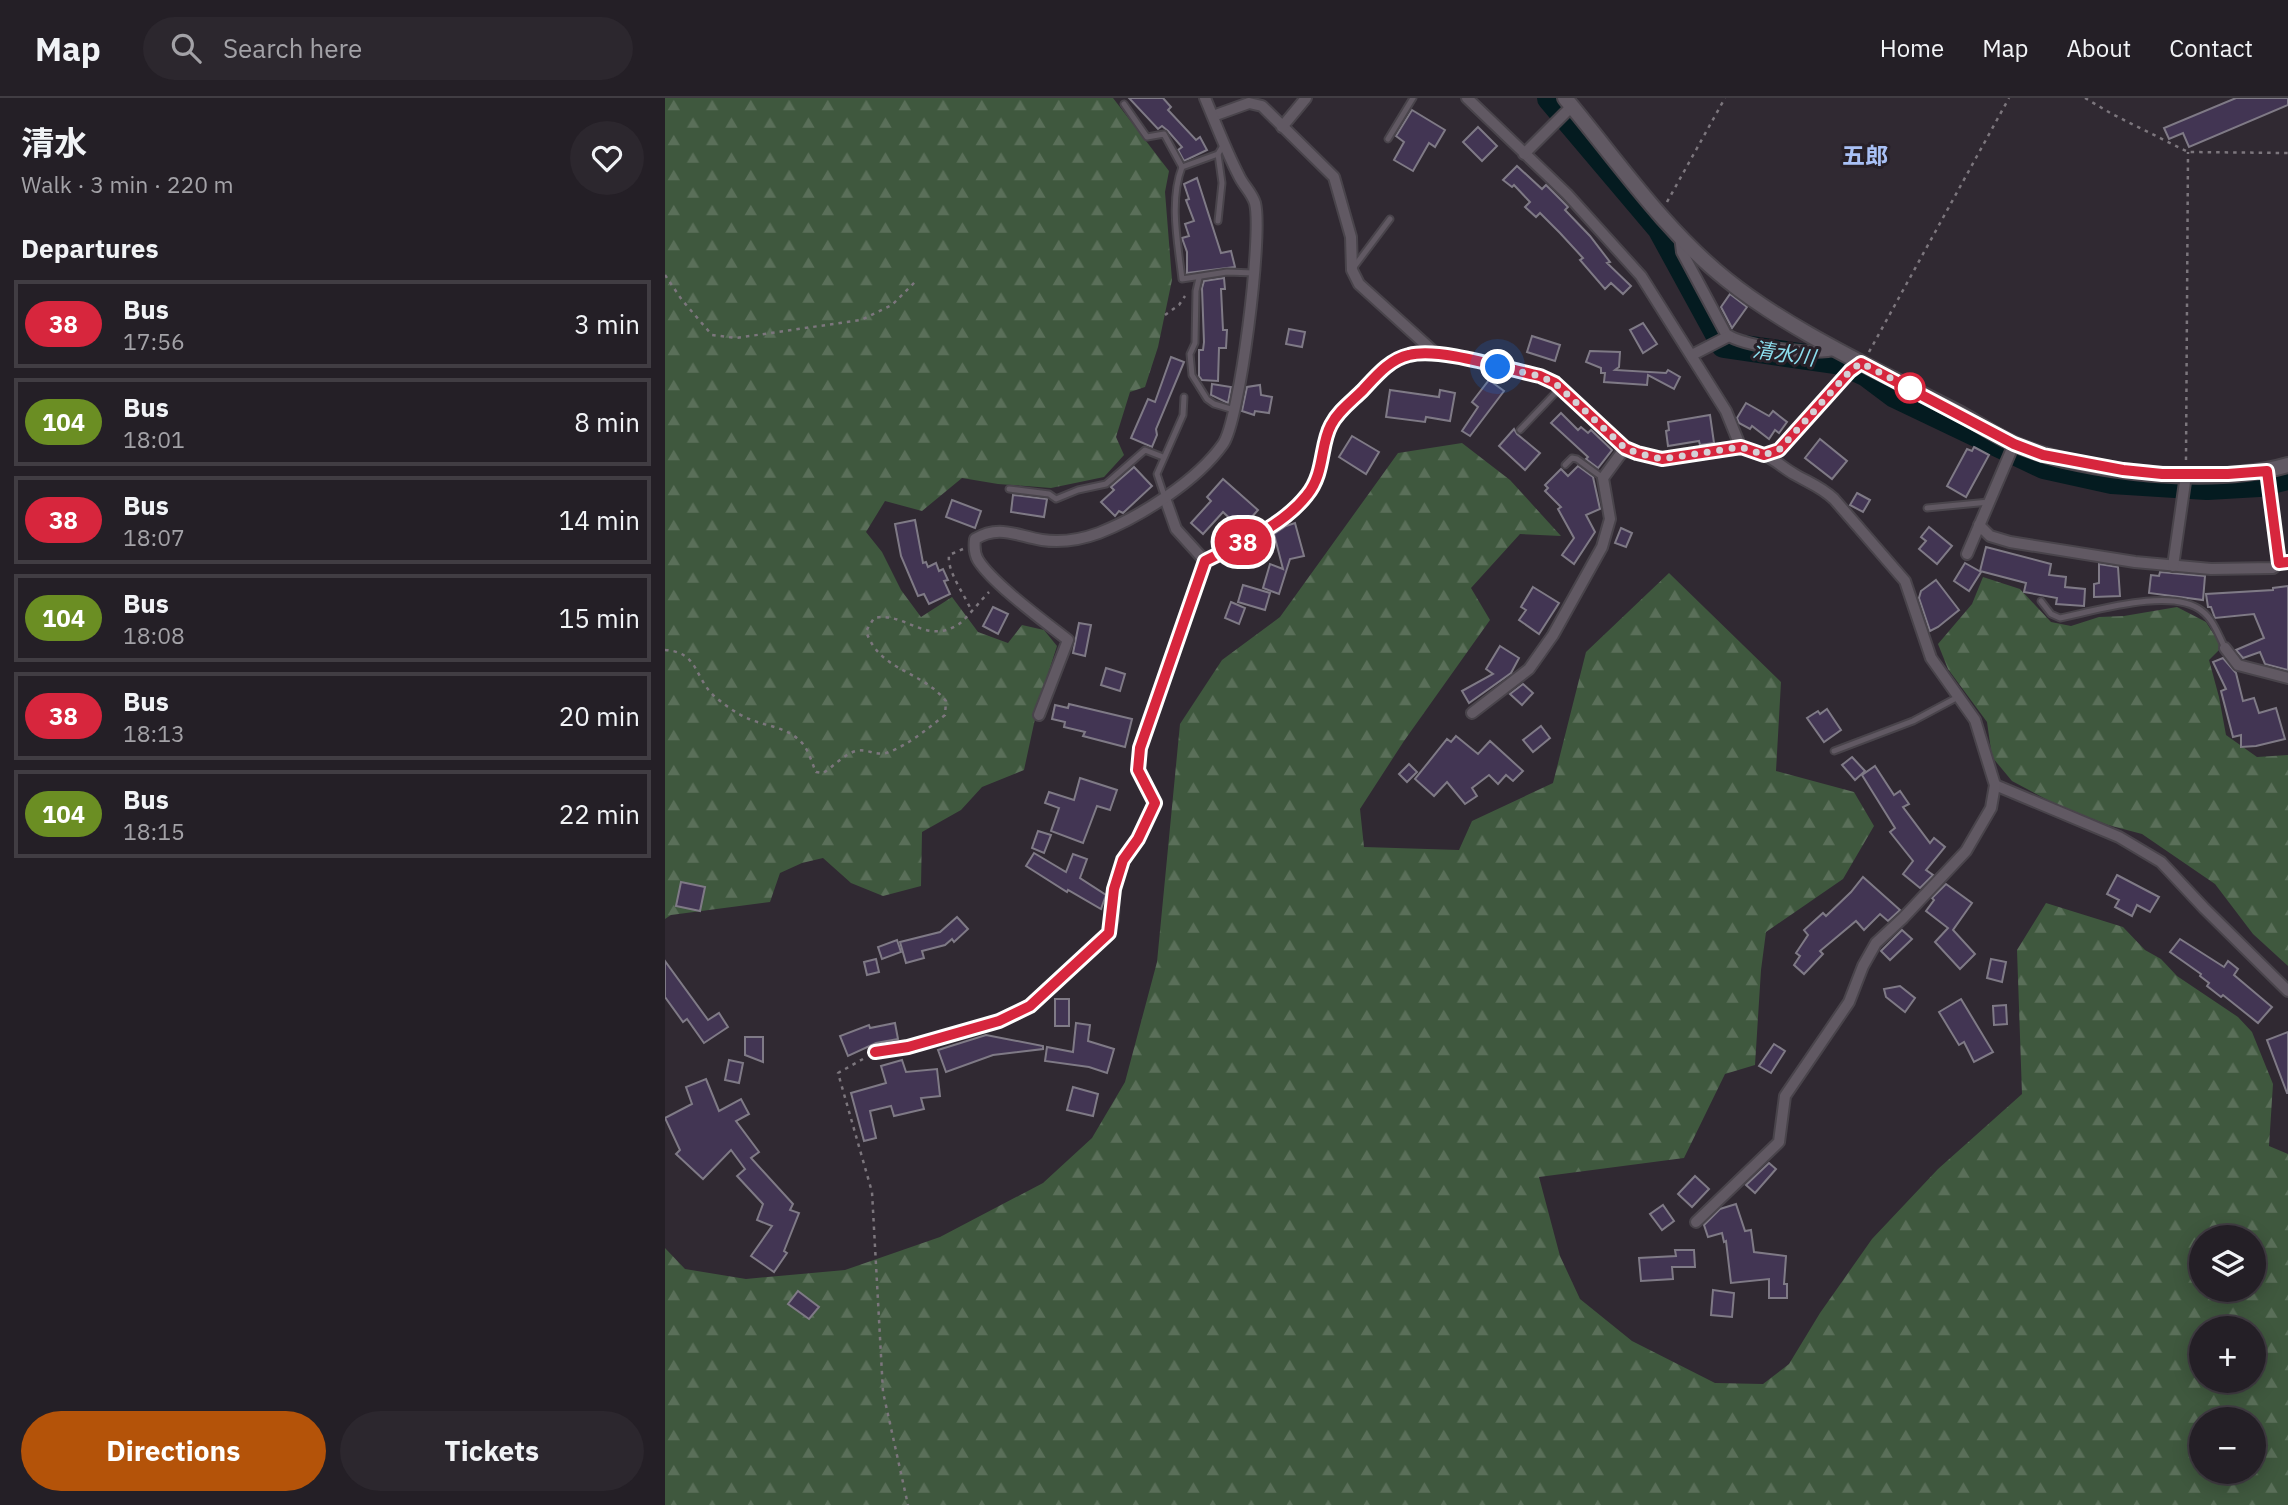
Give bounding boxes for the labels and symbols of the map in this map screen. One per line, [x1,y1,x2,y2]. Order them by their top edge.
district label: 五郎 [1842,140,1888,170]
water label: 清水川 [1751,335,1819,372]
your location [1480,349,1515,384]
unlabelled marker [1895,373,1925,403]
line badge: 38 [1211,519,1275,565]

